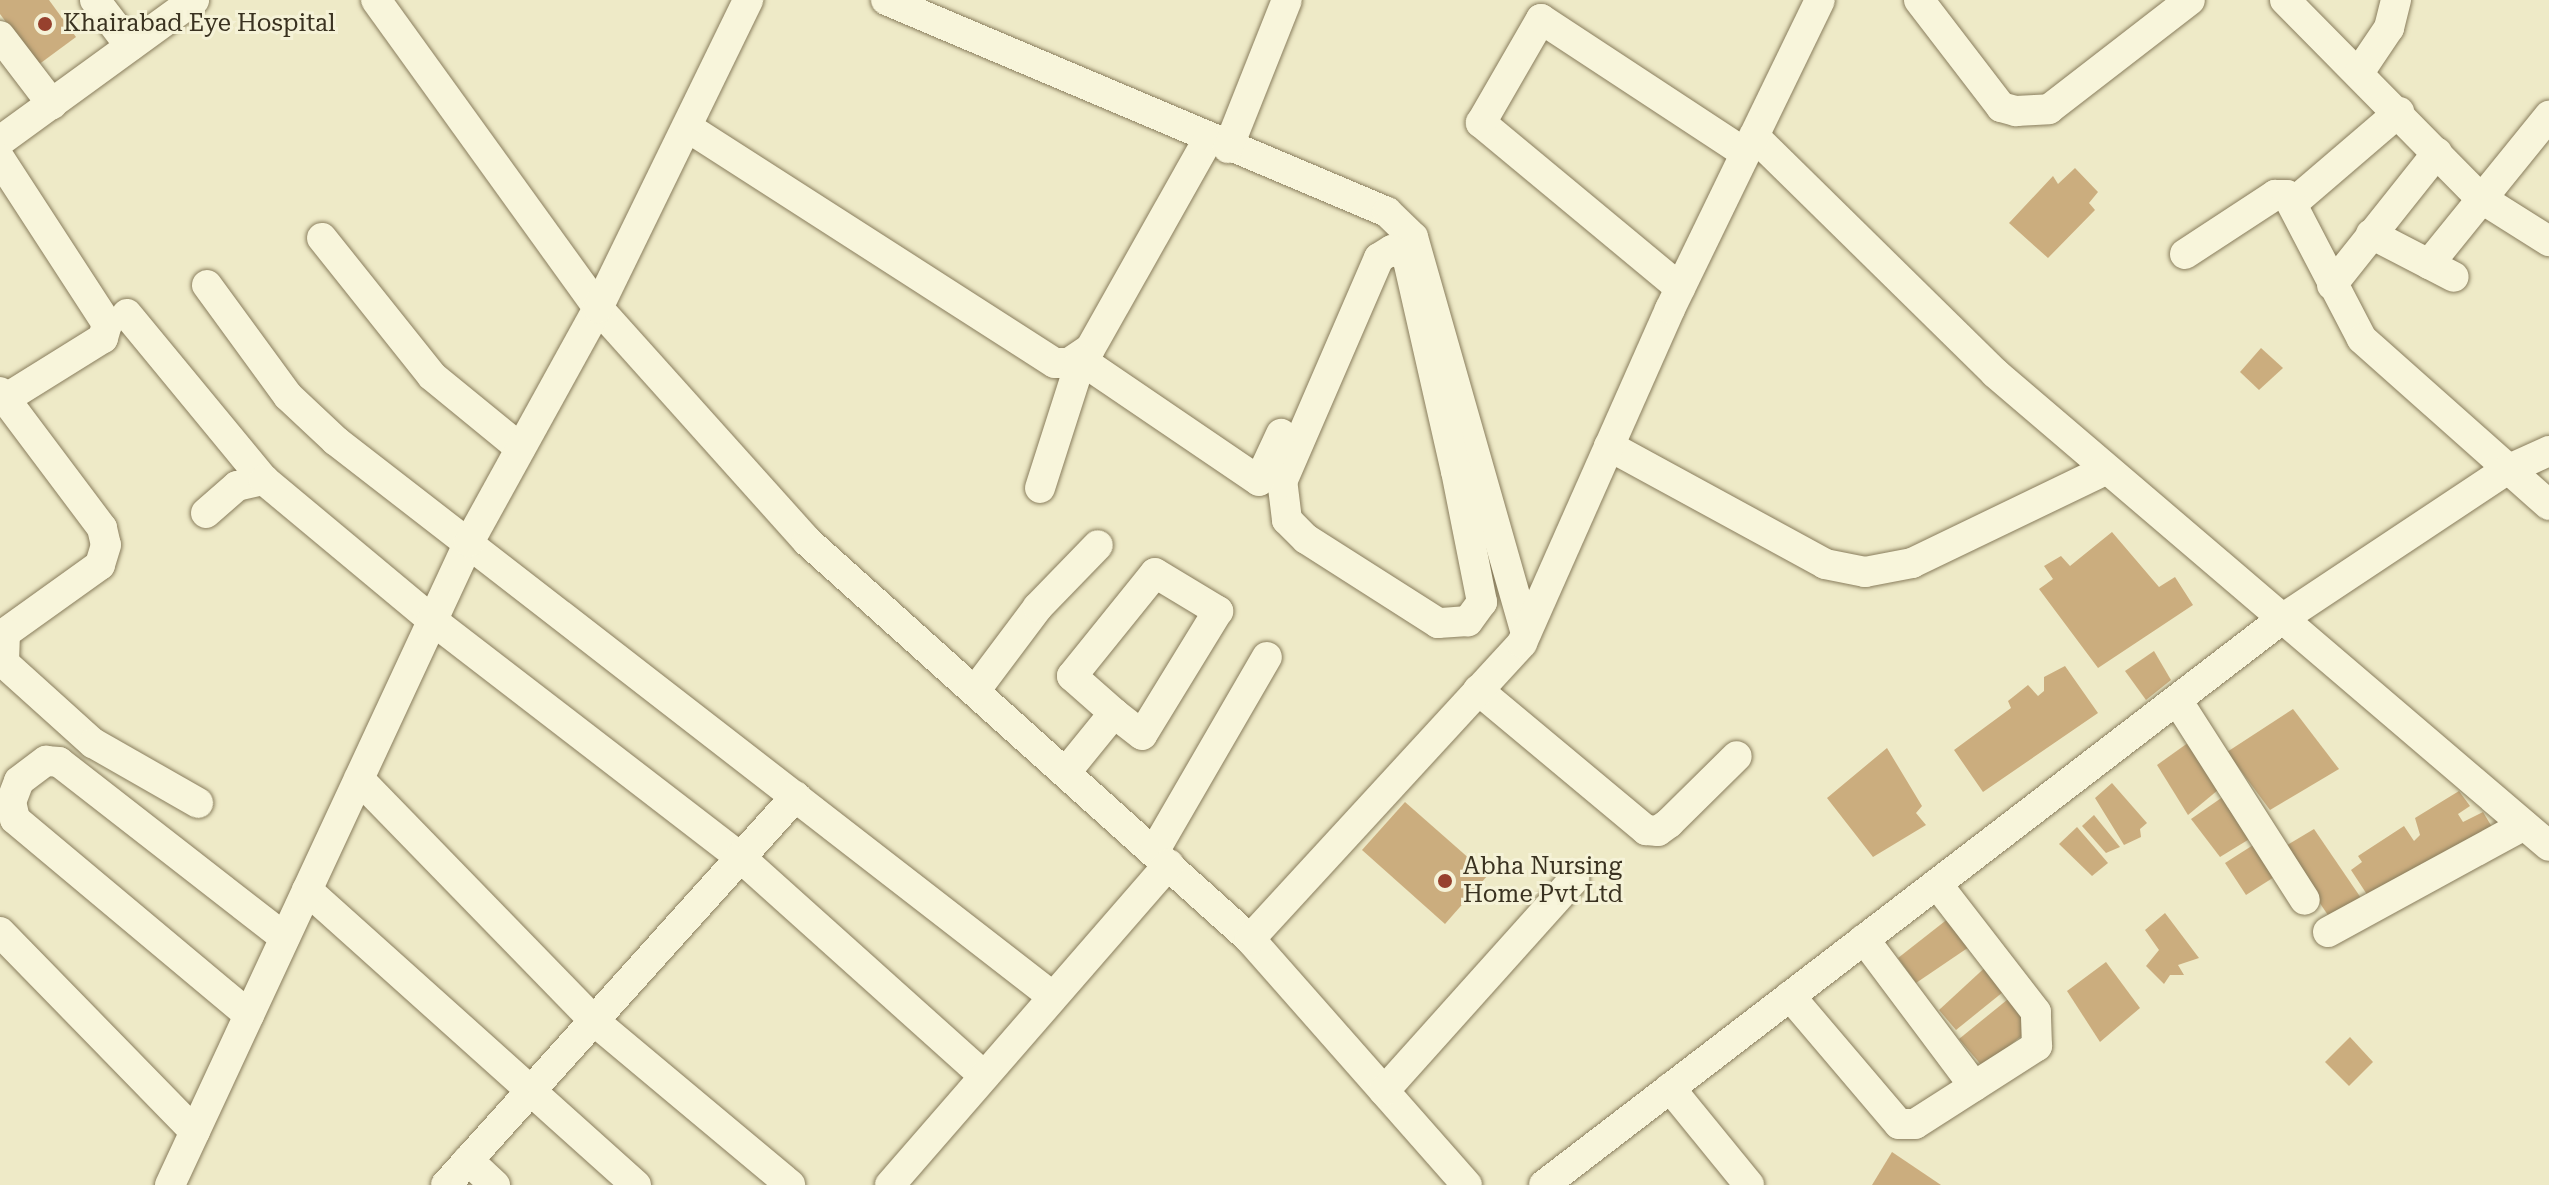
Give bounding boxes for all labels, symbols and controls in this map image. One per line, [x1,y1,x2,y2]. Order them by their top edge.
place label: Khairabad Eye Hospital [63,10,335,38]
marker: Khairabad Eye Hospital [34,13,56,35]
place label: Abha Nursing Home Pvt Ltd [1463,853,1623,909]
marker: Abha Nursing Home Pvt Ltd [1434,870,1456,892]

